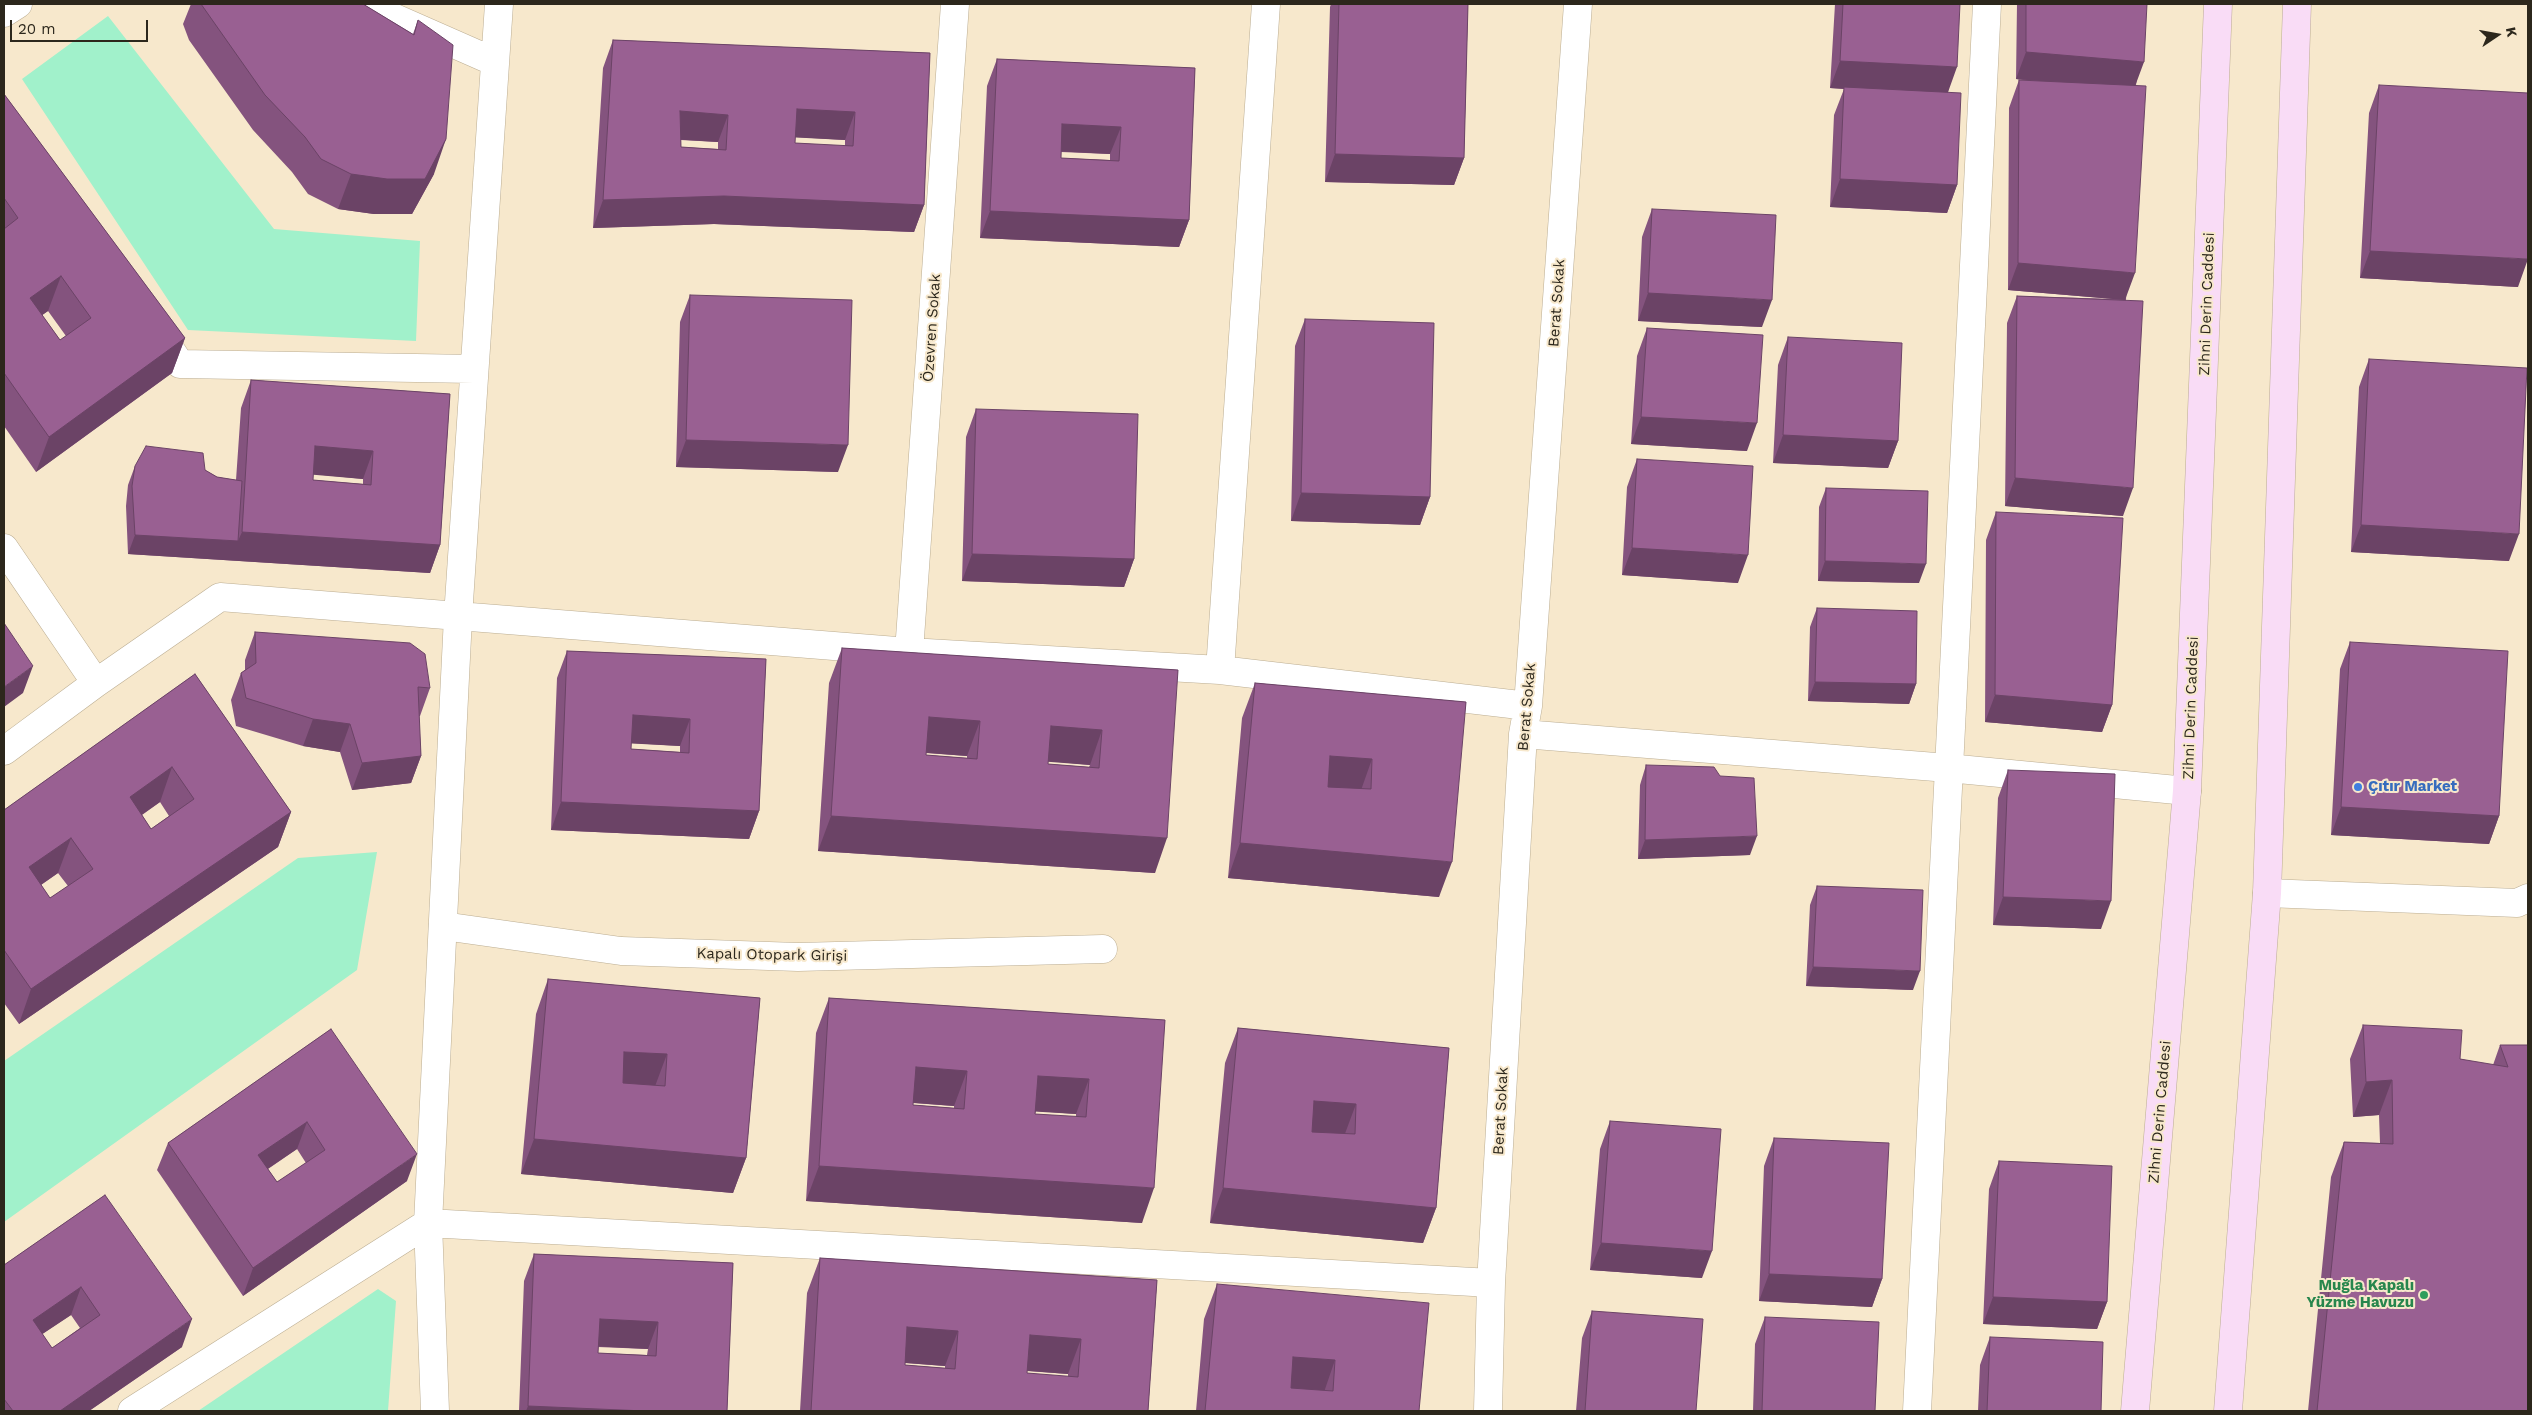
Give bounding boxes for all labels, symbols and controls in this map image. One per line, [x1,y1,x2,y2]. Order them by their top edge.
scale bar [12,10,150,42]
north arrow [2472,10,2522,60]
text: 20 m [18,20,56,38]
text: K [2503,25,2521,38]
street label: Zihni Derin Caddesi [2196,232,2218,376]
street label: Berat Sokak [1545,259,1569,347]
street label: Özevren Sokak [919,273,945,383]
street label: Zihni Derin Caddesi [2180,636,2202,780]
street label: Berat Sokak [1514,662,1540,752]
place label: Çıtır Market [2368,778,2457,796]
marker: Çıtır Market [2352,781,2364,793]
street label: Kapalı Otopark Girişi [697,945,847,965]
street label: Zihni Derin Caddesi [2145,1040,2175,1184]
street label: Berat Sokak [1490,1067,1512,1155]
place label: Muğla Kapalı Yüzme Havuzu [2307,1277,2414,1312]
marker: Muğla Kapalı Yüzme Havuzu [2418,1289,2430,1301]

